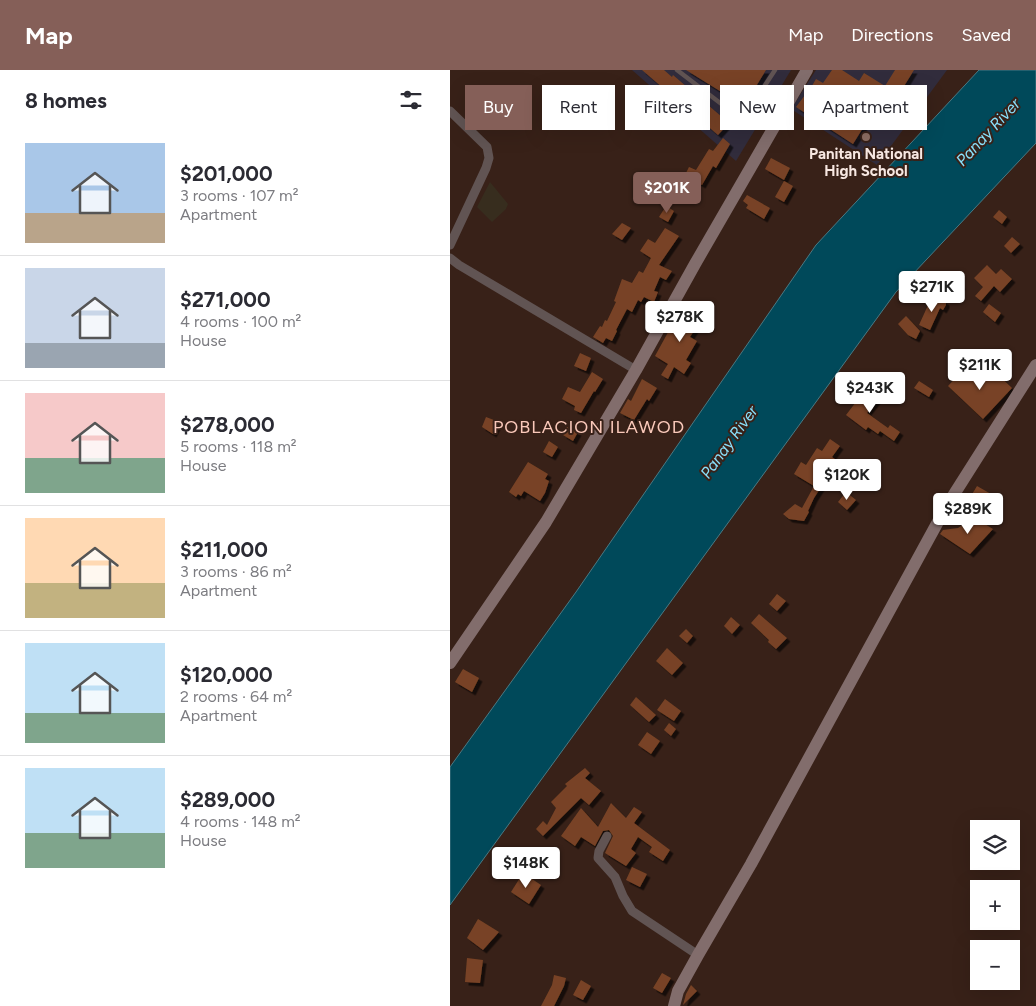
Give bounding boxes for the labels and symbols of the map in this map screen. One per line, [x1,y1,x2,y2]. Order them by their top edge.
water label: Panay River [952,94,1024,170]
marker: Panitan National High School [860,131,872,143]
place label: Panitan National High School [809,145,923,180]
pin: $201K [632,172,702,214]
pin: $271K [897,270,967,313]
pin: $278K [645,300,715,343]
pin: $211K [945,348,1015,391]
pin: $243K [835,372,905,414]
water label: Panay River [696,401,762,482]
district label: POBLACION ILAWOD [493,416,685,438]
pin: $120K [812,458,882,501]
pin: $289K [933,492,1003,535]
pin: $148K [491,846,561,889]

